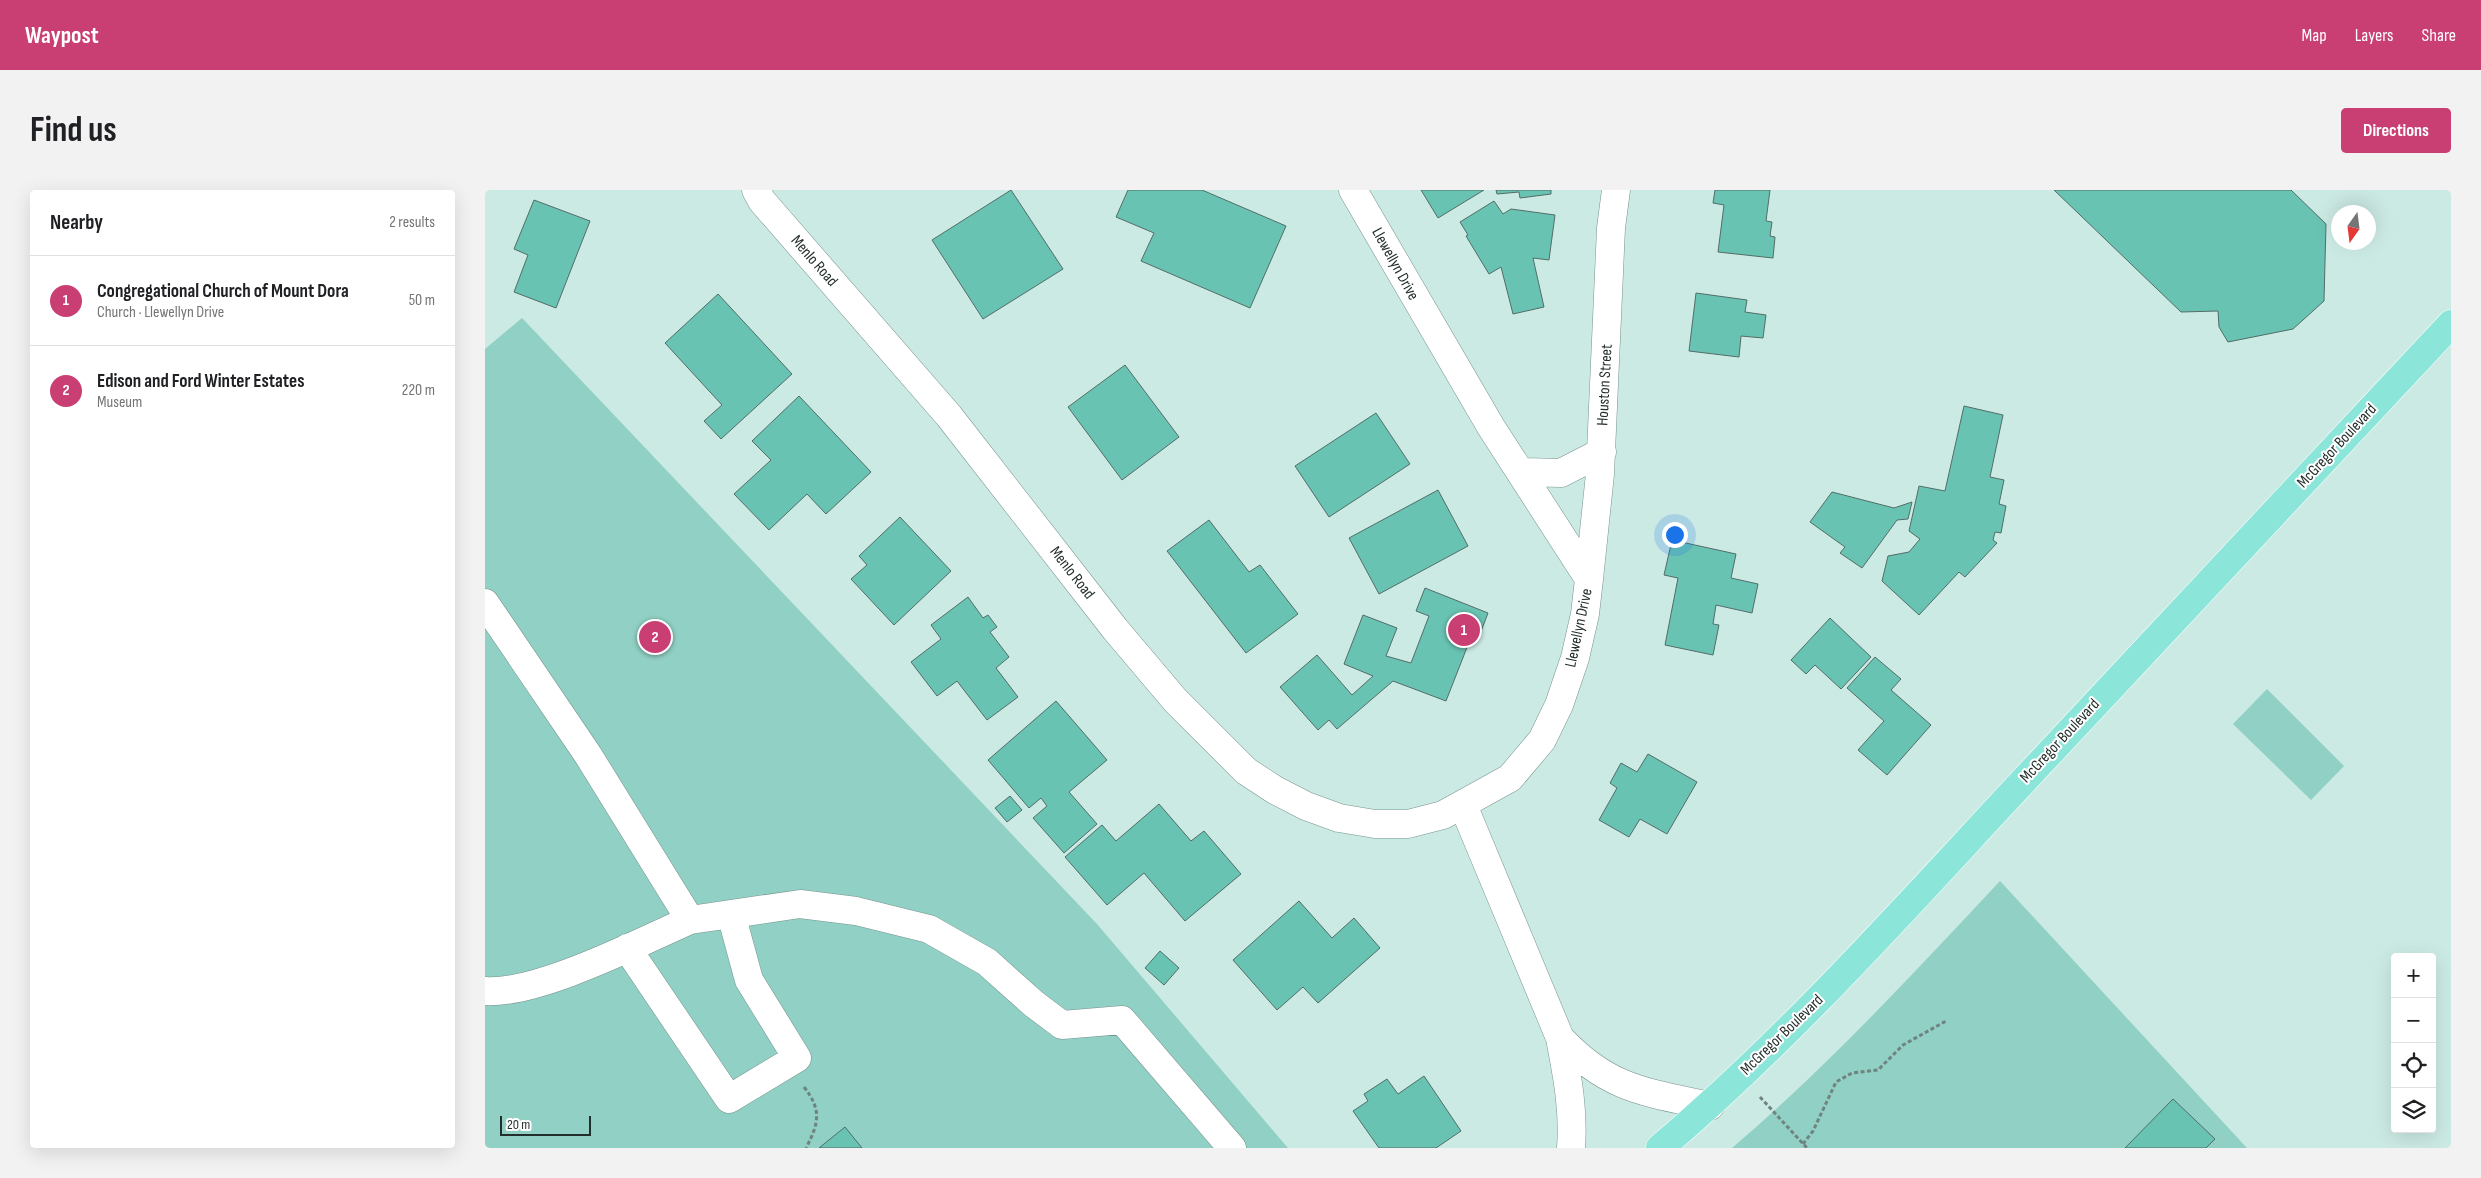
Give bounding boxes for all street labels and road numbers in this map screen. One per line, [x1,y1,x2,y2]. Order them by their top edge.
street label: Llewellyn Drive [1367,224,1423,304]
street label: Menlo Road [787,232,841,290]
street label: Houston Street [1593,344,1617,426]
street label: McGregor Boulevard [2293,400,2381,492]
street label: Menlo Road [1046,543,1098,603]
street label: Llewellyn Drive [1561,587,1597,669]
street label: McGregor Boulevard [2016,695,2104,787]
street label: McGregor Boulevard [1737,991,1827,1079]

